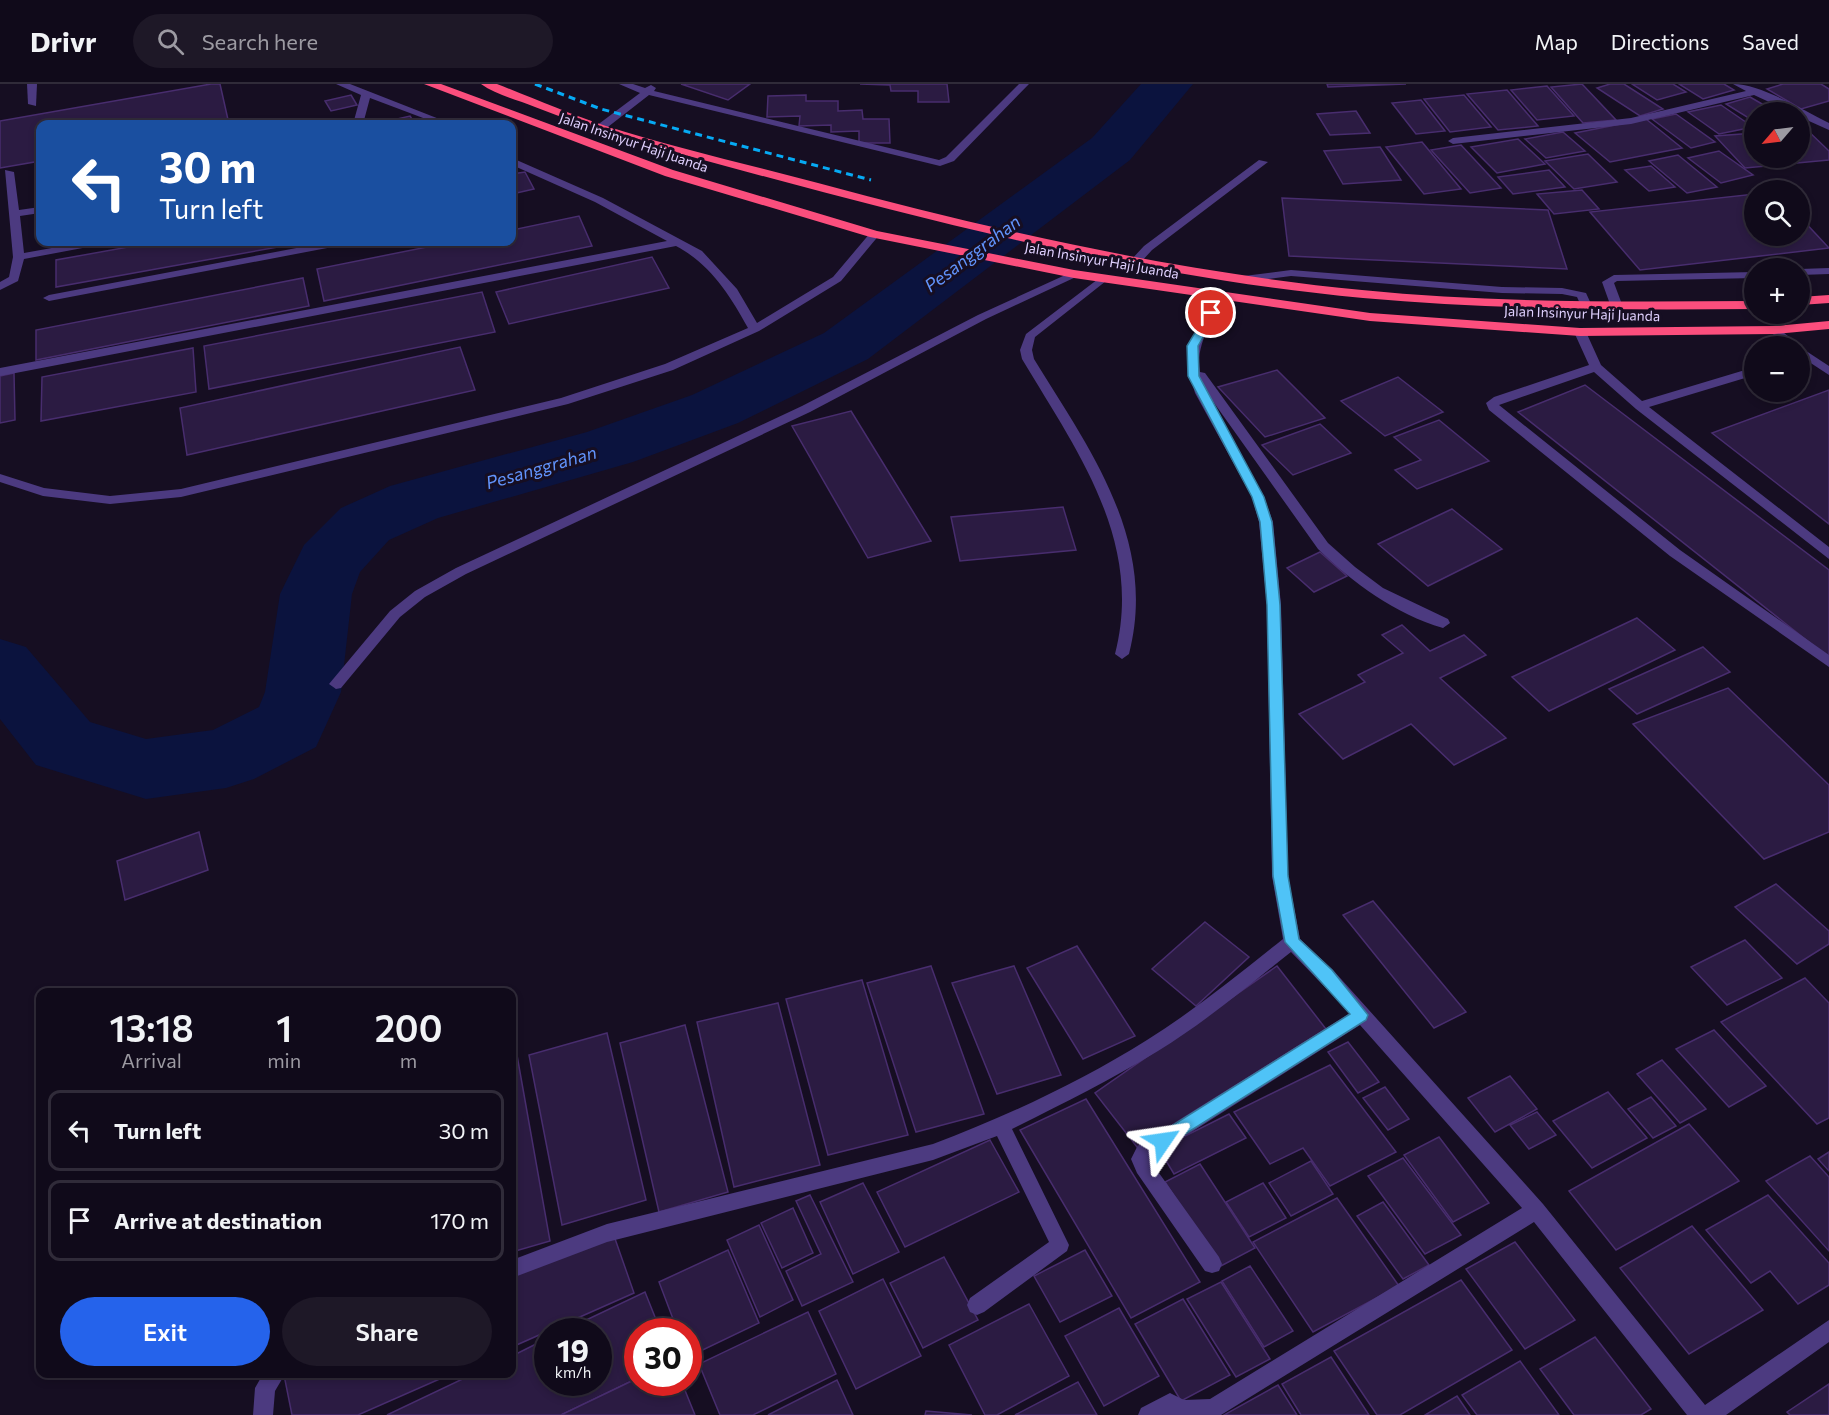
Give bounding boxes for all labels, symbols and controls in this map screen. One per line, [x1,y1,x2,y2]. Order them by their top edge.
search box [133,14,553,68]
text: Drivr [30,24,97,58]
icon: search [154,25,187,58]
text: Search here [202,28,318,55]
text: Map [1535,29,1578,54]
text: Directions [1611,29,1709,54]
text: Saved [1742,29,1799,54]
north arrow [1744,102,1810,168]
map controls [1744,102,1810,402]
street label: Jalan Insinyur Haji Juanda [557,109,711,175]
text: 30 m [159,140,256,192]
icon: left [60,144,138,222]
button: search [1744,180,1810,246]
text: Turn left [159,192,263,225]
water label: Pesanggrahan [920,210,1024,296]
street label: Jalan Insinyur Haji Juanda [1024,238,1180,282]
button: + [1744,258,1810,324]
pin [1185,287,1236,338]
icon: arrive [1194,296,1227,329]
street label: Jalan Insinyur Haji Juanda [1504,302,1660,324]
button: − [1744,336,1810,402]
water label: Pesanggrahan [483,441,599,493]
text: 13:18 [110,1005,194,1049]
text: 1 [276,1005,292,1049]
text: 200 [375,1005,442,1049]
text: Arrival [121,1048,182,1072]
text: min [267,1048,301,1072]
text: m [400,1048,417,1072]
position arrow [1131,1109,1195,1173]
icon: left [63,1114,96,1147]
text: Turn left [114,1117,201,1144]
text: 30 m [439,1117,489,1144]
icon: arrive [63,1204,96,1237]
text: Arrive at destination [114,1207,322,1234]
text: 170 m [430,1207,489,1234]
button: Exit [60,1297,270,1366]
button: Share [282,1297,492,1366]
speed limit sign: 30 [624,1318,702,1396]
text: 19 [557,1331,589,1368]
text: km/h [555,1363,591,1381]

